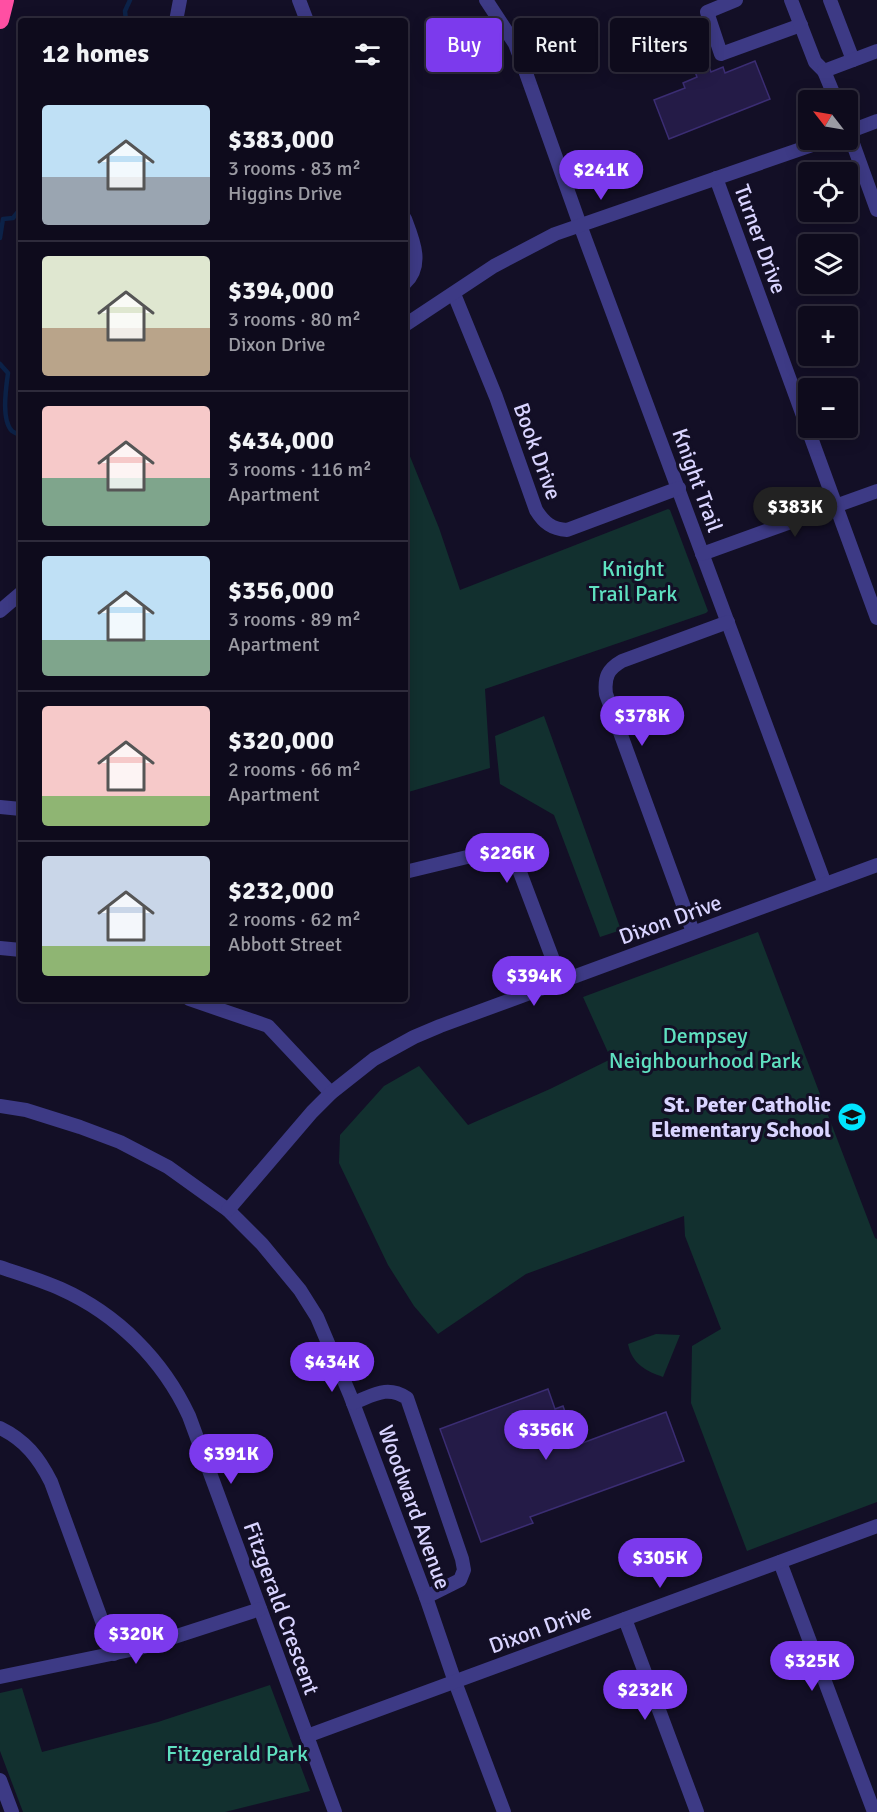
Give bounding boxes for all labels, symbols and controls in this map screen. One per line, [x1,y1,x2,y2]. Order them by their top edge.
chip: Buy [426,18,502,72]
chip: Rent [514,18,598,72]
chip: Filters [610,18,709,72]
text: 12 homes [42,38,149,70]
icon: filters [351,38,384,71]
north arrow [798,90,858,150]
map controls [798,90,858,438]
text: $383,000 [228,124,334,156]
icon: home [90,129,162,201]
pin: $241K [559,150,643,201]
text: 3 rooms · 83 m² [228,156,361,181]
text: $241K [573,157,629,182]
button: locate [798,162,858,222]
text: Higgins Drive [228,181,342,206]
street label: Turner Drive [728,181,793,297]
button: layers [798,234,858,294]
text: $394,000 [228,275,334,307]
icon: home [90,280,162,352]
button: + [798,306,858,366]
text: 3 rooms · 80 m² [228,307,361,332]
text: Dixon Drive [228,332,326,357]
button: − [798,378,858,438]
street label: Book Drive [508,399,568,503]
text: $434,000 [228,425,334,457]
street label: Knight Trail [666,425,729,536]
icon: home [90,430,162,502]
text: 3 rooms · 116 m² [228,457,372,482]
text: Apartment [228,482,320,507]
pin: $383K [753,487,837,538]
text: $383K [767,494,823,519]
park label: Knight Trail Park [589,555,677,607]
text: $356,000 [228,575,334,607]
icon: home [90,580,162,652]
text: 3 rooms · 89 m² [228,607,361,632]
text: Apartment [228,632,320,657]
pin: $378K [600,696,684,747]
text: $378K [614,703,670,728]
text: $320,000 [228,725,334,757]
icon: home [90,730,162,802]
text: 2 rooms · 66 m² [228,757,361,782]
text: Apartment [228,782,320,807]
pin: $226K [465,833,549,884]
text: $226K [479,840,535,865]
text: $232,000 [228,875,334,907]
icon: home [90,880,162,952]
street label: Dixon Drive [615,888,725,951]
text: 2 rooms · 62 m² [228,907,361,932]
text: Abbott Street [228,932,342,957]
pin: $394K [492,956,576,1007]
text: $394K [506,963,562,988]
park label: Dempsey Neighbourhood Park [609,1022,801,1074]
place label: St. Peter Catholic Elementary School [651,1091,831,1143]
school or university icon: St. Peter Catholic Elementary School [836,1101,868,1133]
pin: $434K [290,1342,374,1393]
text: $434K [304,1349,360,1374]
pin: $356K [504,1410,588,1461]
text: $356K [518,1417,574,1442]
street label: Woodward Avenue [372,1422,457,1593]
pin: $391K [189,1434,273,1485]
text: $391K [203,1441,259,1466]
street label: Fitzgerald Crescent [238,1518,325,1699]
pin: $305K [618,1538,702,1589]
text: $305K [632,1545,688,1570]
street label: Dixon Drive [485,1597,595,1660]
pin: $320K [94,1614,178,1665]
text: $320K [108,1621,164,1646]
pin: $325K [770,1641,854,1692]
text: $325K [784,1648,840,1673]
pin: $232K [603,1670,687,1721]
text: $232K [617,1677,673,1702]
park label: Fitzgerald Park [166,1740,308,1767]

